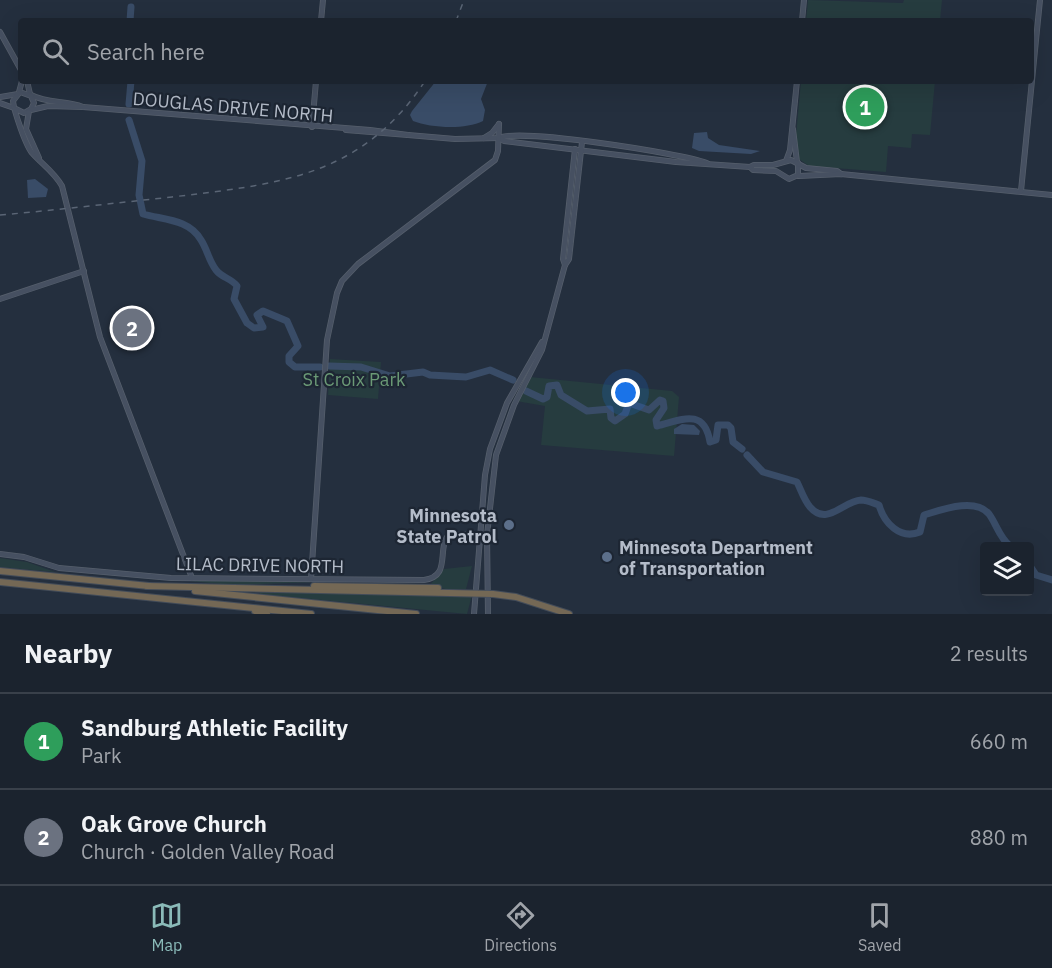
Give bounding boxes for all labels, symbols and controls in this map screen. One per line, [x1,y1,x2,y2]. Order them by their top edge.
search box [18,18,1034,84]
icon: search [39,35,72,68]
text: Search here [87,37,205,66]
pin: 1 [846,84,884,130]
street label: DOUGLAS DRIVE NORTH [132,87,334,127]
pin: 2 [112,306,152,350]
park label: St Croix Park [302,368,406,391]
your location [611,378,640,407]
place label: Minnesota State Patrol [396,504,498,548]
marker: Minnesota State Patrol [502,518,516,532]
place label: Minnesota Department of Transportation [619,536,813,580]
map controls [980,542,1034,596]
button: layers [980,542,1034,596]
marker: Minnesota Department of Transportation [600,550,614,564]
street label: LILAC DRIVE NORTH [176,552,344,578]
text: Nearby [24,636,112,670]
text: 2 results [950,640,1028,667]
text: Sandburg Athletic Facility [81,713,348,742]
text: 1 [38,728,50,755]
text: 660 m [970,728,1028,755]
text: Park [81,742,121,769]
text: Oak Grove Church [81,809,267,838]
text: 2 [38,824,50,851]
text: 880 m [970,824,1028,851]
text: Church · Golden Valley Road [81,838,335,865]
tab: Map [150,899,183,955]
tab: Directions [484,899,557,955]
tab: Saved [858,899,902,955]

